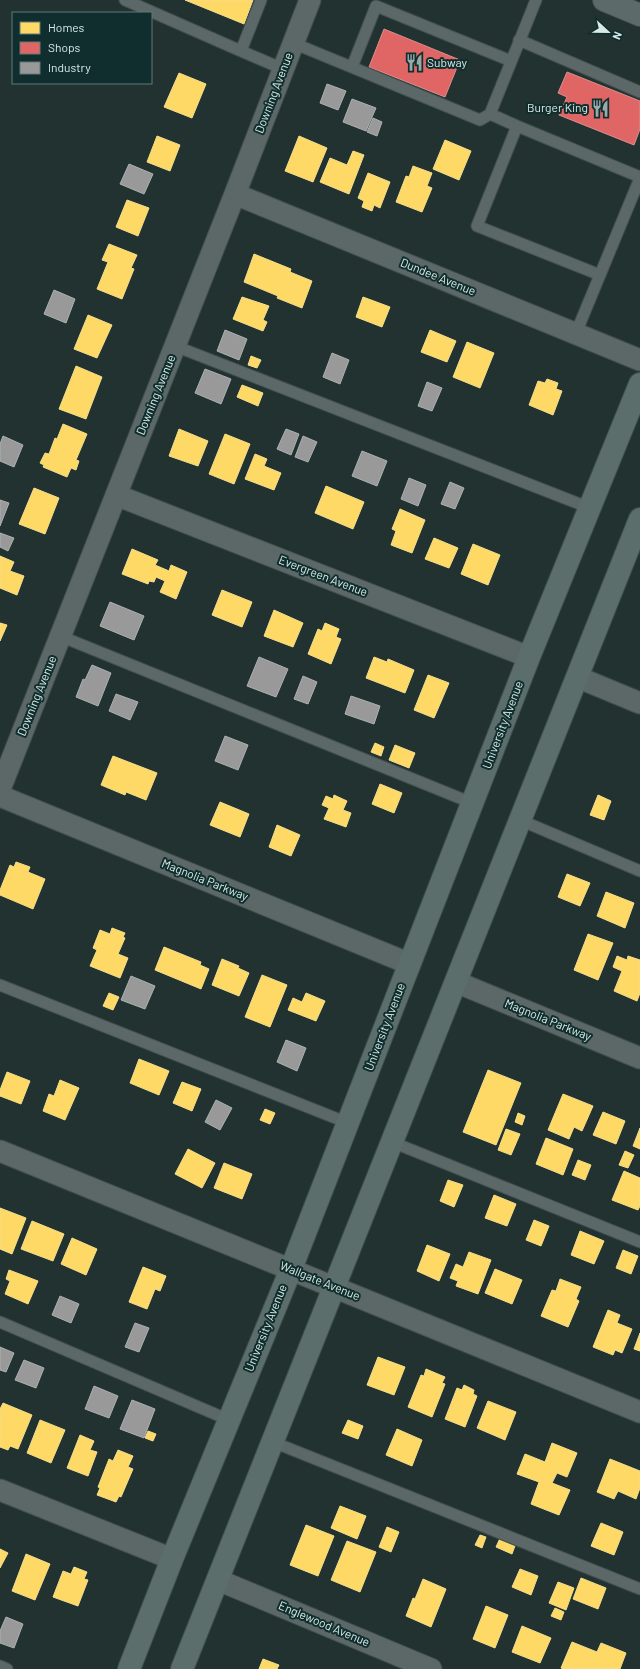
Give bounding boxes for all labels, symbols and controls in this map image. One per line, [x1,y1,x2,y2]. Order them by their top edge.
legend [12,12,152,84]
north arrow [588,12,628,52]
text: Homes [48,20,85,34]
text: N [610,30,625,42]
text: Shops [48,40,81,54]
street label: Downing Avenue [251,50,295,135]
restaurant icon: Subway [404,53,424,73]
place label: Subway [427,55,467,69]
text: Industry [48,60,91,74]
restaurant icon: Burger King [591,98,611,118]
place label: Burger King [527,100,588,114]
street label: Dundee Avenue [399,255,478,298]
street label: Downing Avenue [133,352,178,437]
street label: Evergreen Avenue [277,552,370,598]
street label: Downing Avenue [14,653,59,738]
street label: University Avenue [479,679,525,770]
street label: Magnolia Parkway [160,855,251,903]
street label: University Avenue [361,981,407,1072]
street label: Magnolia Parkway [503,995,594,1043]
street label: Wallgate Avenue [278,1258,363,1303]
street label: University Avenue [241,1282,289,1373]
street label: Englewood Avenue [277,1598,372,1649]

